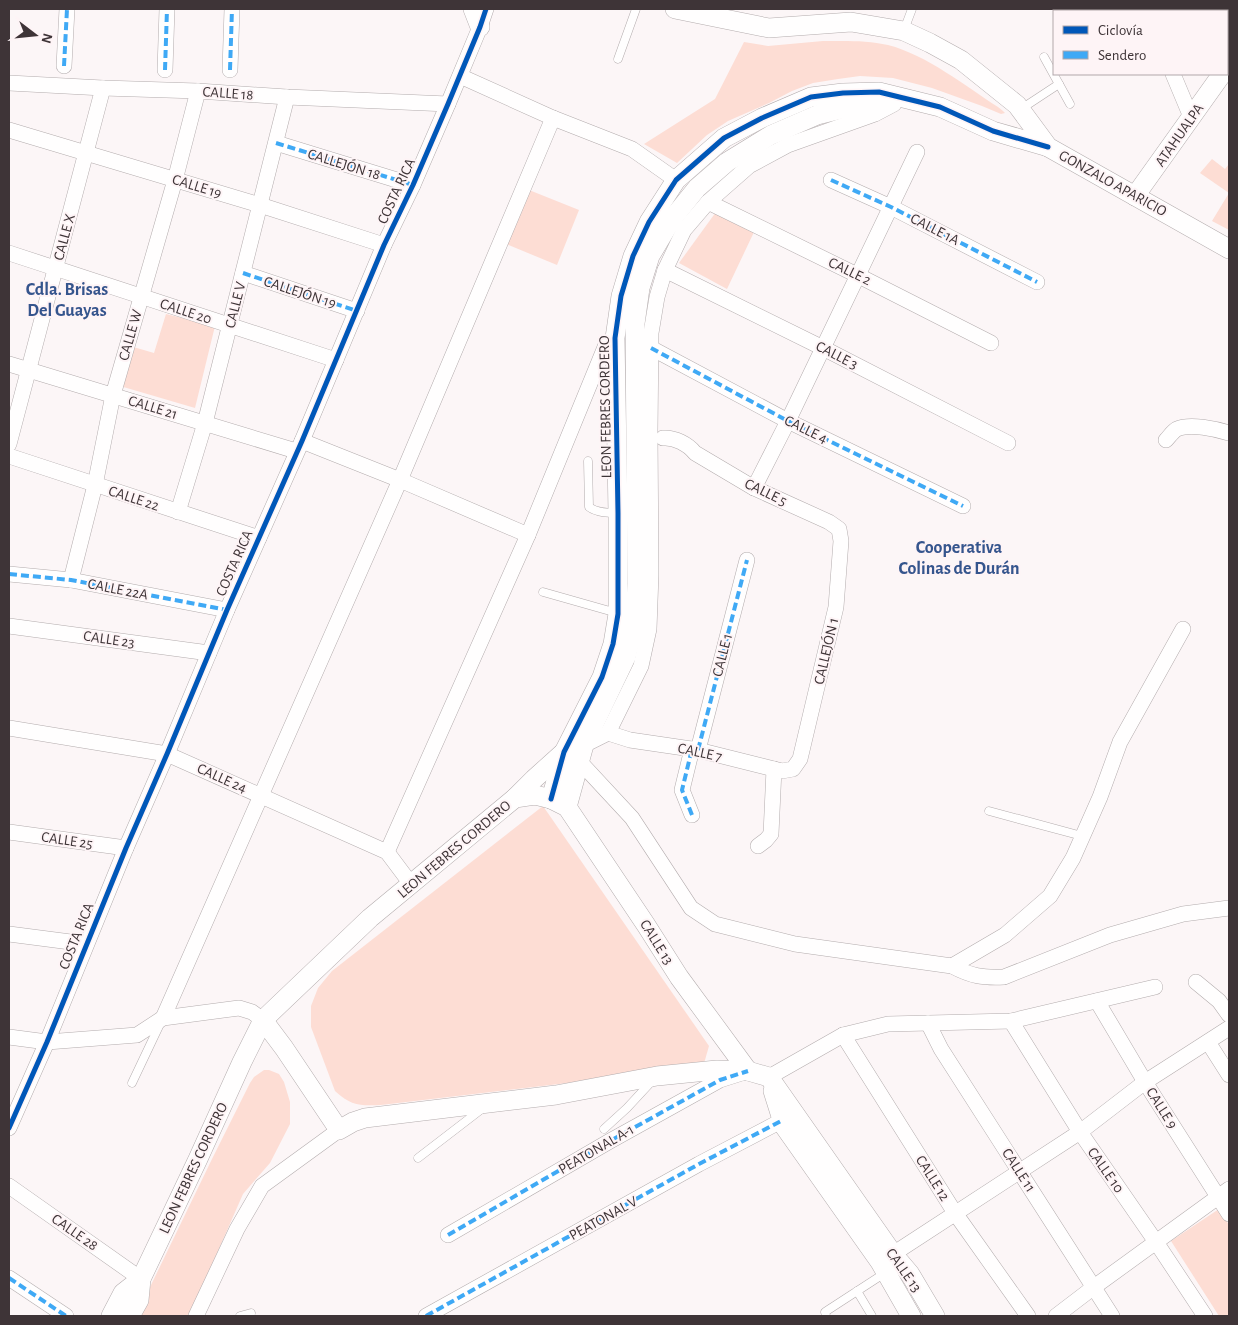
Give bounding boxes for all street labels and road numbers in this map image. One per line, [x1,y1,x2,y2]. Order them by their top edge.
street label: CALLE 18 [202,84,254,103]
street label: ATAHUALPA [1152,101,1207,170]
street label: CALLEJÓN 18 [306,144,383,183]
street label: GONZALO APARICIO [1056,148,1169,219]
street label: COSTA RICA [375,156,418,226]
street label: CALLE 19 [170,172,223,201]
street label: CALLE 1A [908,211,962,248]
street label: CALLE X [51,212,78,262]
street label: CALLE 2 [826,255,874,288]
street label: CALLEJÓN 19 [262,272,338,311]
street label: CALLE V [223,280,249,330]
street label: CALLE 20 [158,296,214,327]
street label: CALLE W [116,307,145,362]
street label: LEON FEBRES CORDERO [597,336,614,478]
street label: CALLE 3 [813,339,860,372]
street label: CALLE 21 [126,393,179,422]
street label: CALLE 4 [782,413,830,446]
street label: CALLE 5 [742,476,789,509]
street label: CALLE 22 [107,483,161,514]
street label: COSTA RICA [213,528,256,598]
street label: CALLE 22A [87,576,150,603]
street label: CALLEJÓN 1 [810,616,841,686]
street label: CALLE 23 [82,628,136,651]
street label: CALLE 1 [710,632,735,678]
street label: CALLE 7 [676,740,723,764]
street label: CALLE 24 [195,761,249,796]
street label: LEON FEBRES CORDERO [395,798,514,901]
street label: CALLE 25 [40,829,94,852]
street label: COSTA RICA [56,900,97,972]
street label: CALLE 13 [637,917,676,967]
street label: CALLE 9 [1143,1085,1180,1132]
street label: LEON FEBRES CORDERO [157,1100,230,1236]
street label: PEATONAL A-1 [556,1122,637,1177]
street label: CALLE 10 [1085,1145,1127,1196]
street label: CALLE 11 [999,1146,1038,1195]
street label: CALLE 12 [913,1153,952,1204]
street label: PEATONAL V [567,1193,640,1243]
street label: CALLE 28 [49,1211,101,1254]
street label: CALLE 13 [883,1246,924,1295]

